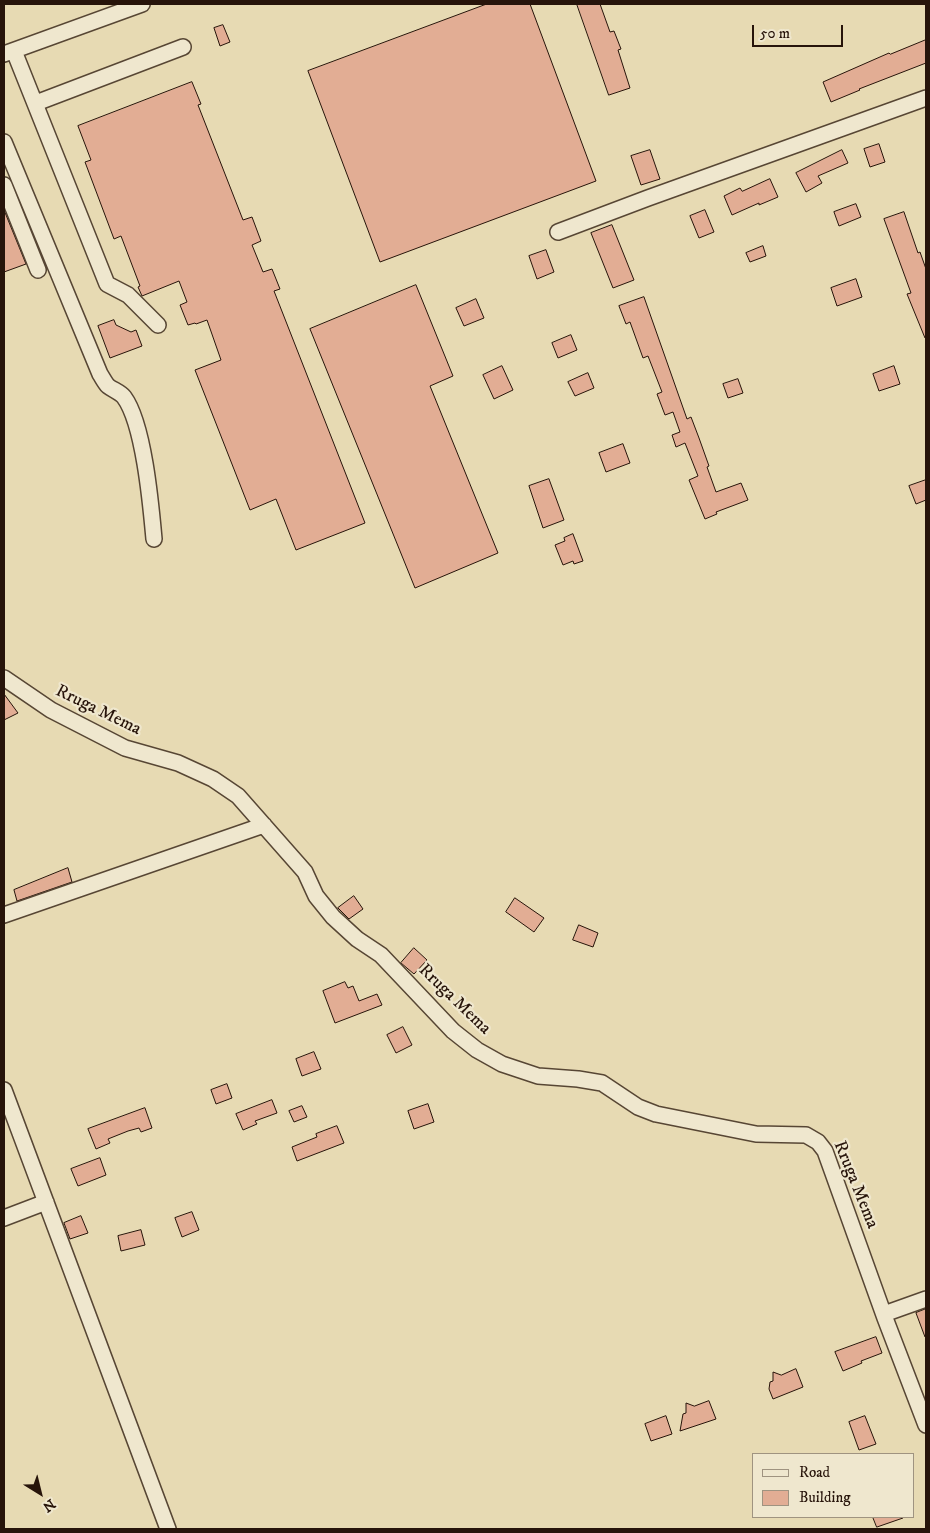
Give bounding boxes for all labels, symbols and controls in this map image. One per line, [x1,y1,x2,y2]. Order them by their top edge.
scale bar [755,15,846,47]
text: 50 m [760,24,790,43]
street label: Rruga Mema [52,681,144,741]
street label: Rruga Mema [413,960,495,1040]
street label: Rruga Mema [828,1138,882,1232]
legend [752,1453,915,1518]
text: Road [799,1463,830,1482]
north arrow [15,1468,65,1518]
text: Building [799,1488,851,1507]
text: N [39,1494,59,1516]

